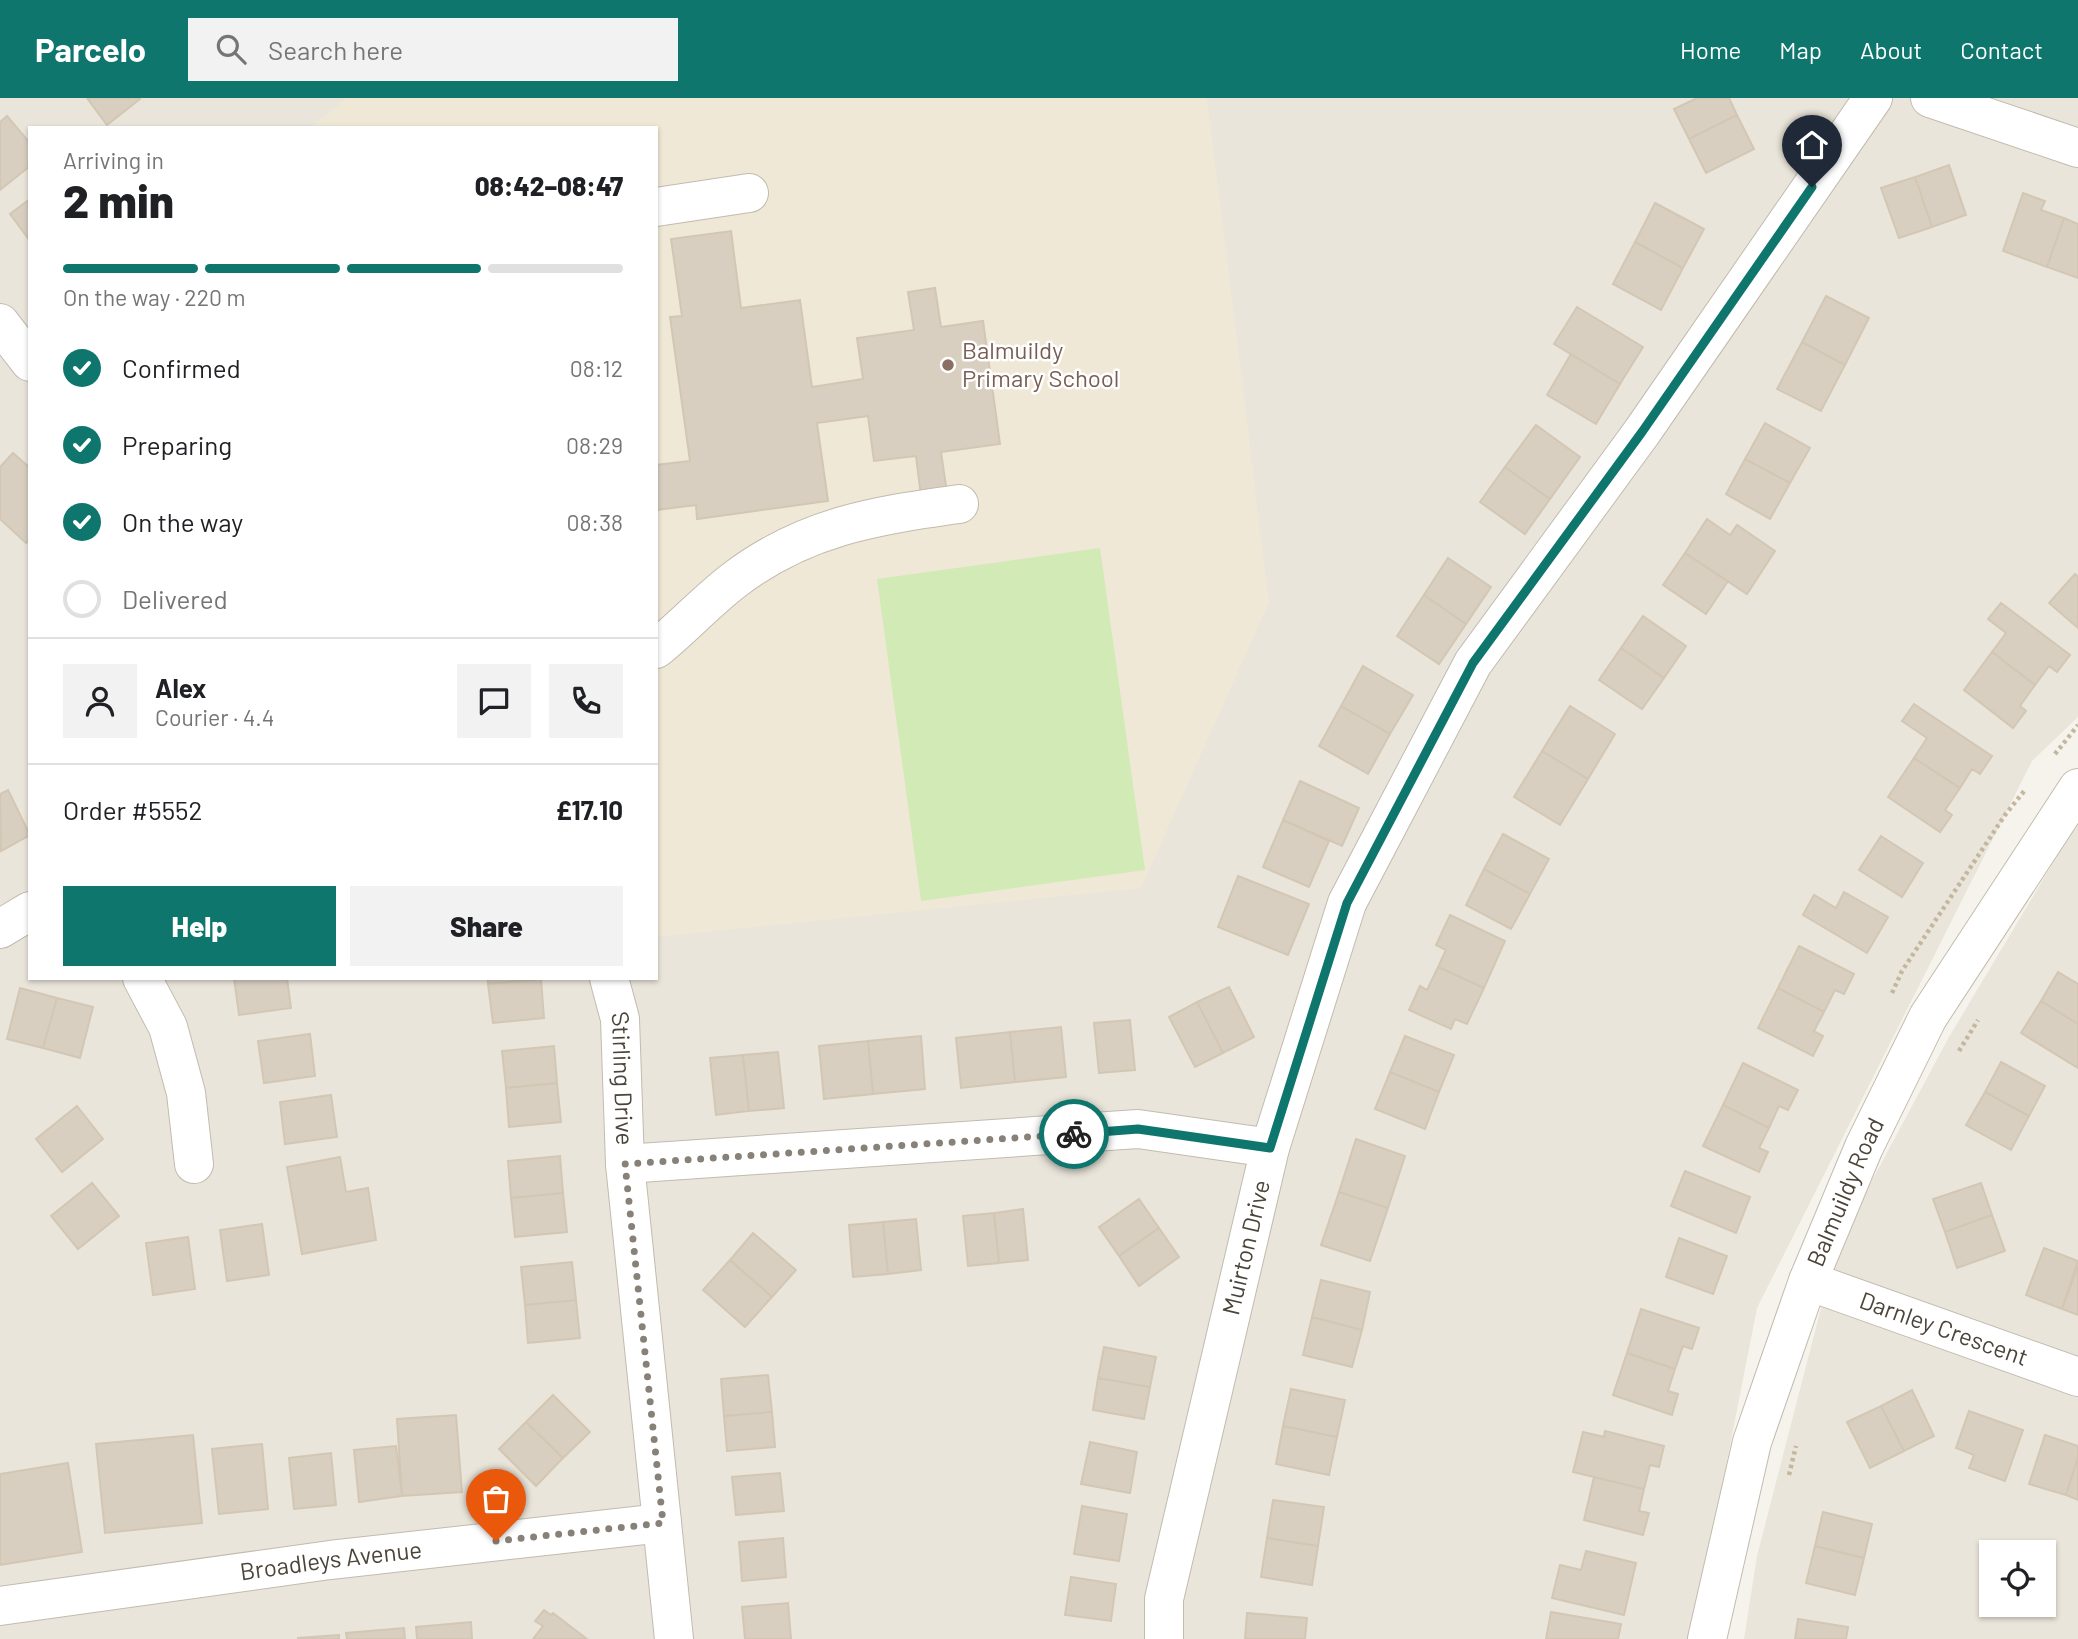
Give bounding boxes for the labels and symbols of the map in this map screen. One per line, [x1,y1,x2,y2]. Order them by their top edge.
pin [1782,115,1842,187]
place label: Balmuildy Primary School [962,335,1119,392]
marker: Balmuildy Primary School [940,357,956,373]
street label: Stirling Drive [606,1008,640,1146]
courier [1039,1099,1109,1169]
street label: Balmuildy Road [1800,1112,1889,1270]
street label: Muirton Drive [1215,1177,1275,1318]
street label: Darnley Crescent [1856,1285,2032,1371]
pin [466,1469,526,1541]
street label: Broadleys Avenue [238,1534,423,1585]

